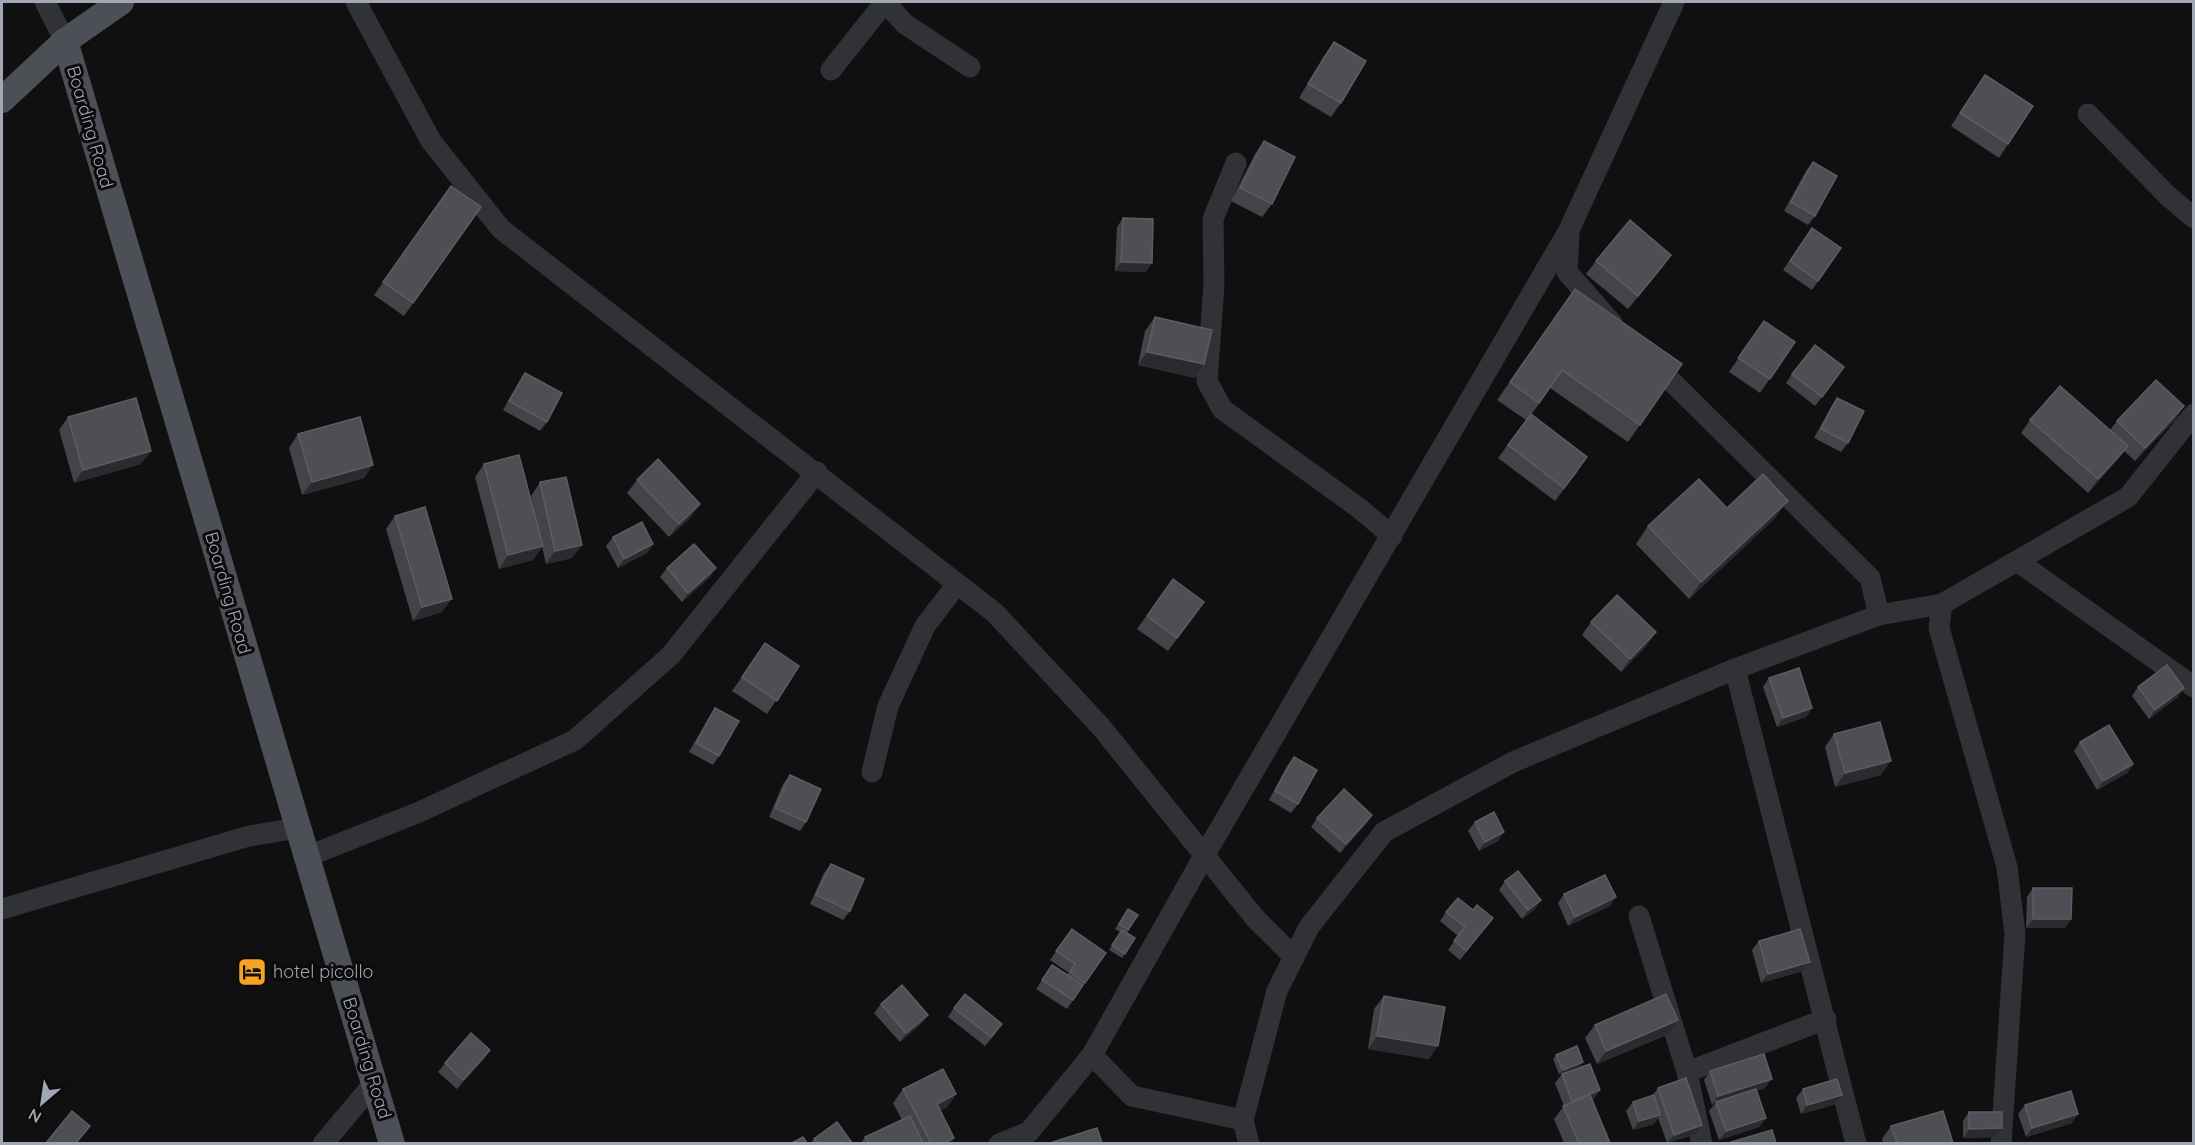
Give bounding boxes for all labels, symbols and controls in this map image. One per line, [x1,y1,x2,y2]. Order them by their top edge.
street label: Boarding Road [62,63,119,191]
street label: Boarding Road [200,529,257,657]
hotel icon: hotel picollo [236,956,268,988]
place label: hotel picollo [273,960,373,983]
street label: Boarding Road [338,994,397,1121]
north arrow [12,1073,72,1133]
text: N [25,1105,45,1128]

